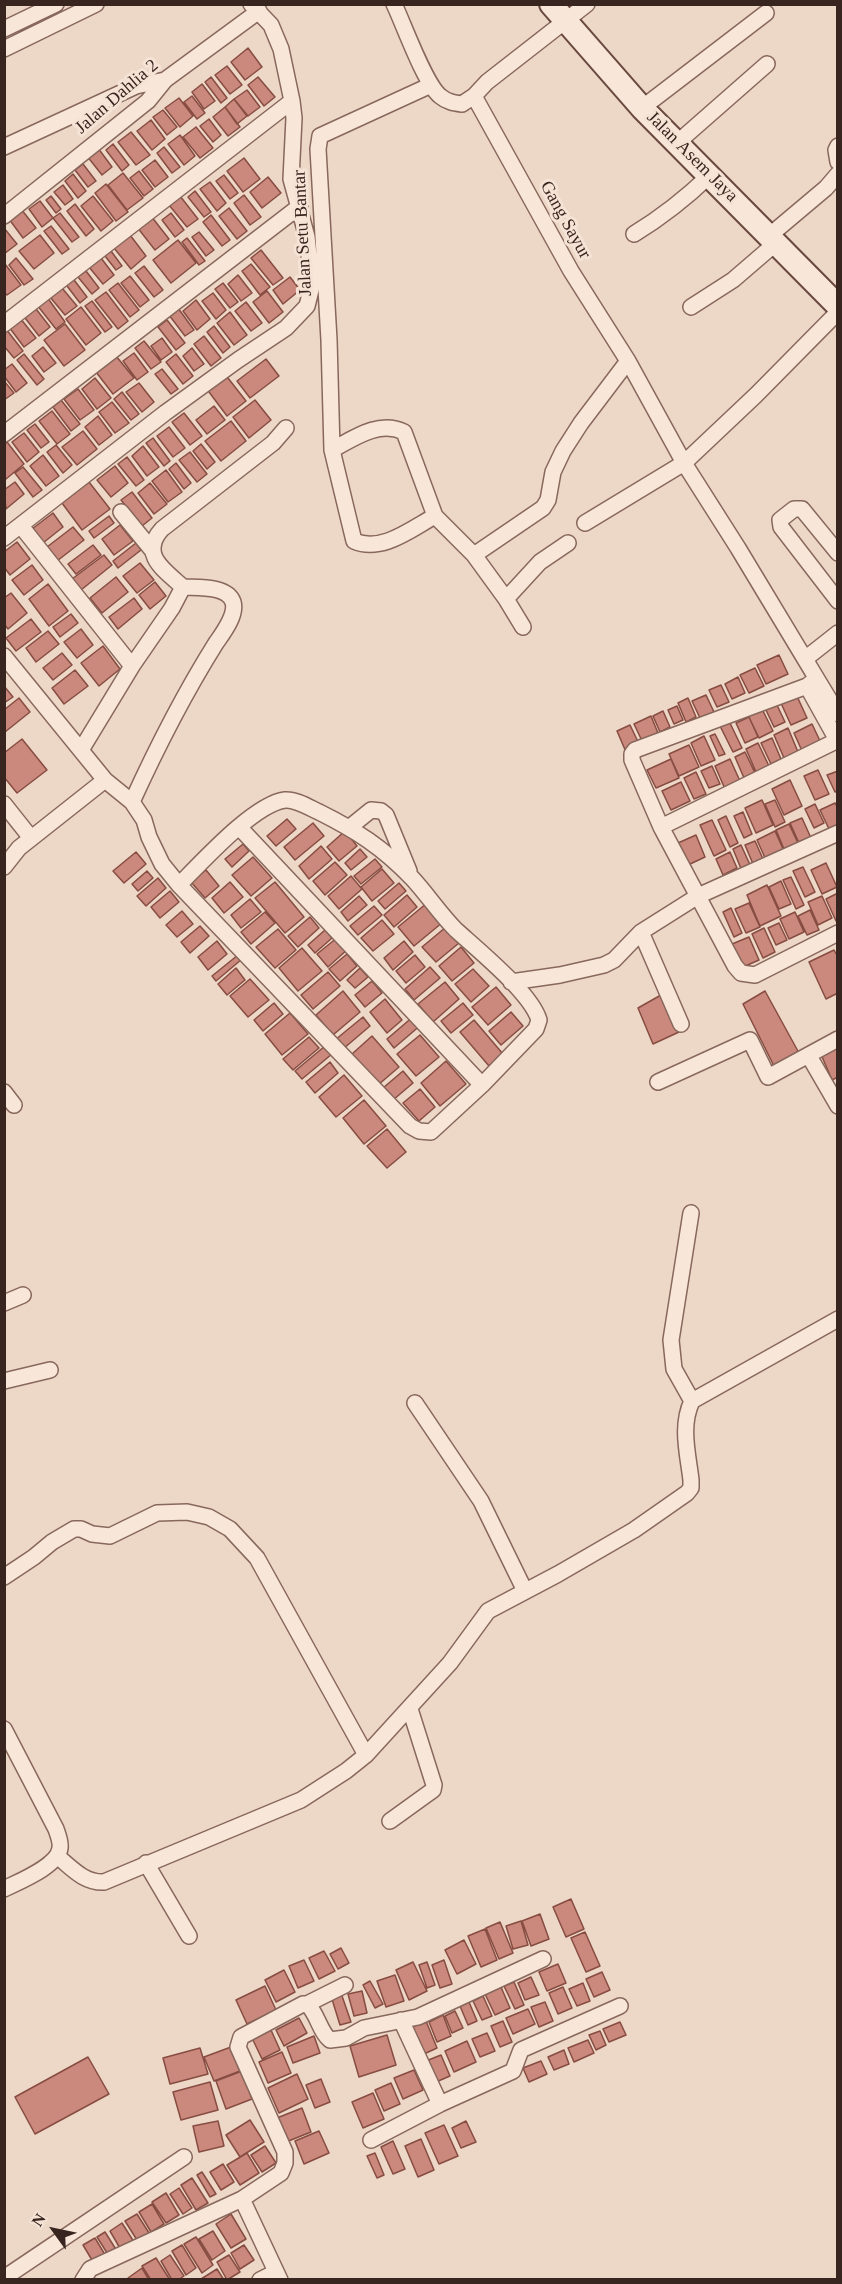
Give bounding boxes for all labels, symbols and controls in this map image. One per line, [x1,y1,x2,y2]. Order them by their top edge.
street label: Jalan Dahlia 2 [71,55,163,139]
street label: Jalan Asem Jaya [642,107,742,207]
street label: Jalan Setu Bantar [289,170,317,296]
street label: Gang Sayur [535,177,595,263]
north arrow [24,2200,84,2260]
text: N [28,2210,49,2229]

